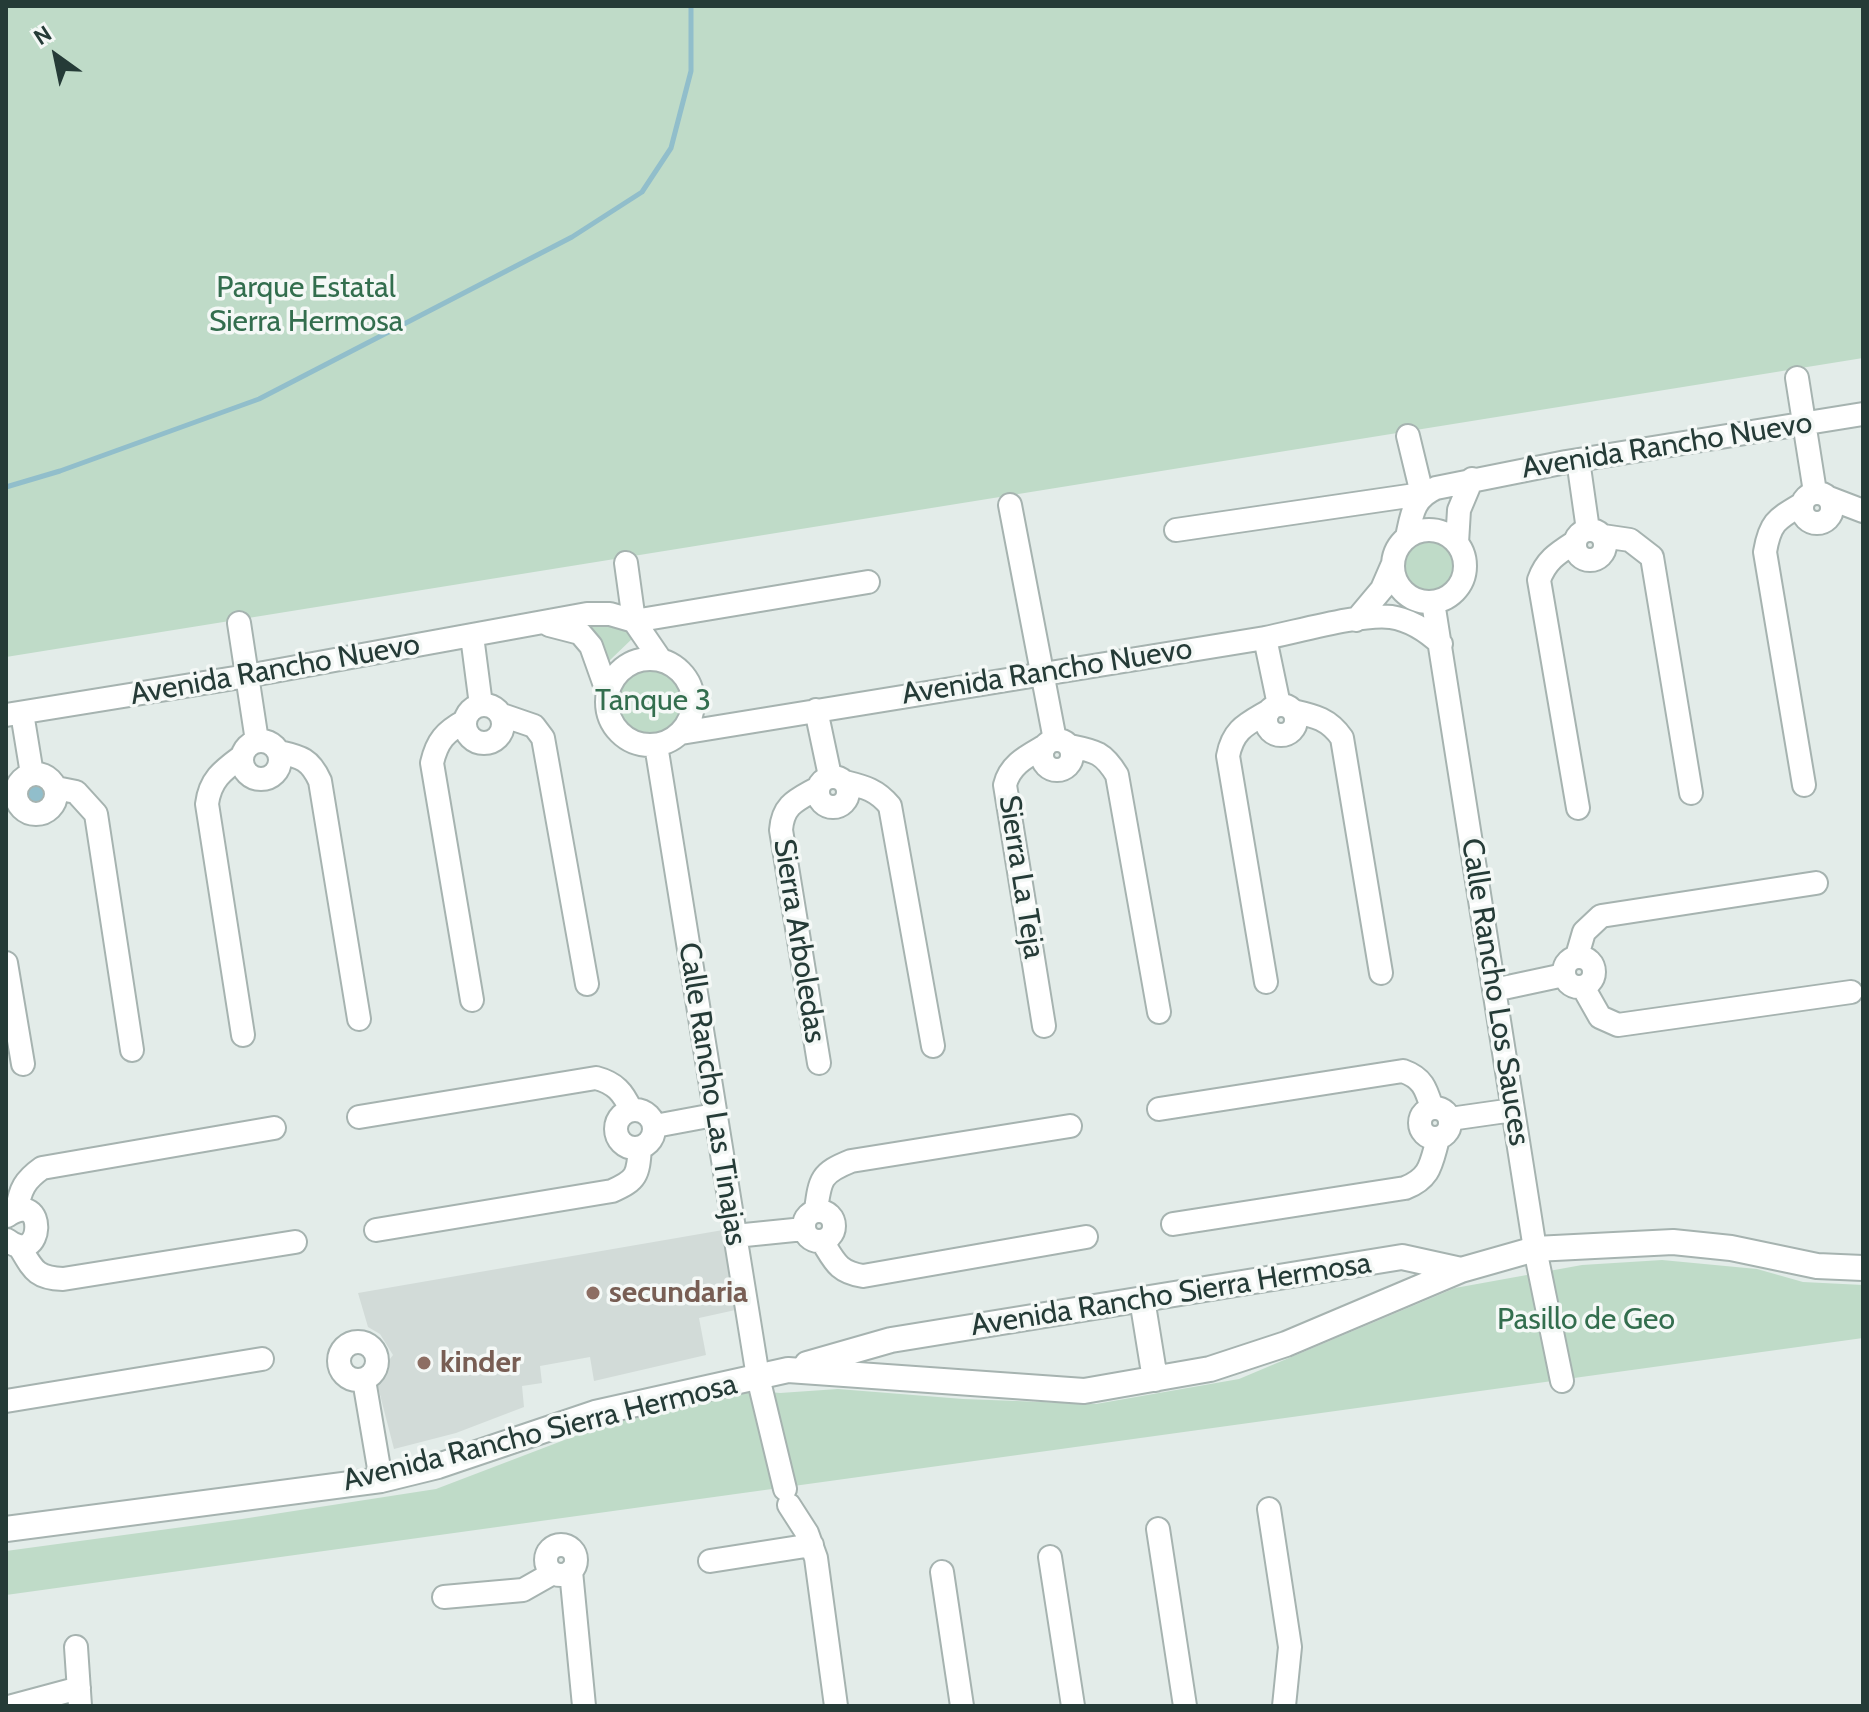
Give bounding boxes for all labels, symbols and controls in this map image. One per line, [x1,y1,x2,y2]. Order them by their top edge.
north arrow [16,16,96,96]
text: N [29,20,57,51]
park label: Parque Estatal Sierra Hermosa [209,270,403,340]
street label: Avenida Rancho Nuevo [1519,405,1815,487]
street label: Avenida Rancho Nuevo [128,627,422,713]
street label: Avenida Rancho Nuevo [899,631,1195,713]
park label: Tanque 3 [595,683,711,719]
street label: Sierra La Teja [990,793,1052,961]
street label: Calle Rancho Los Sauces [1453,836,1537,1148]
street label: Sierra Arboledas [765,837,833,1045]
street label: Calle Rancho Las Tinajas [670,940,754,1248]
street label: Avenida Rancho Sierra Hermosa [968,1246,1374,1344]
place label: secundaria [609,1275,748,1311]
marker: secundaria [584,1284,602,1302]
park label: Pasillo de Geo [1497,1302,1675,1338]
place label: kinder [440,1345,521,1381]
marker: kinder [415,1354,433,1372]
street label: Avenida Rancho Sierra Hermosa [339,1367,741,1499]

